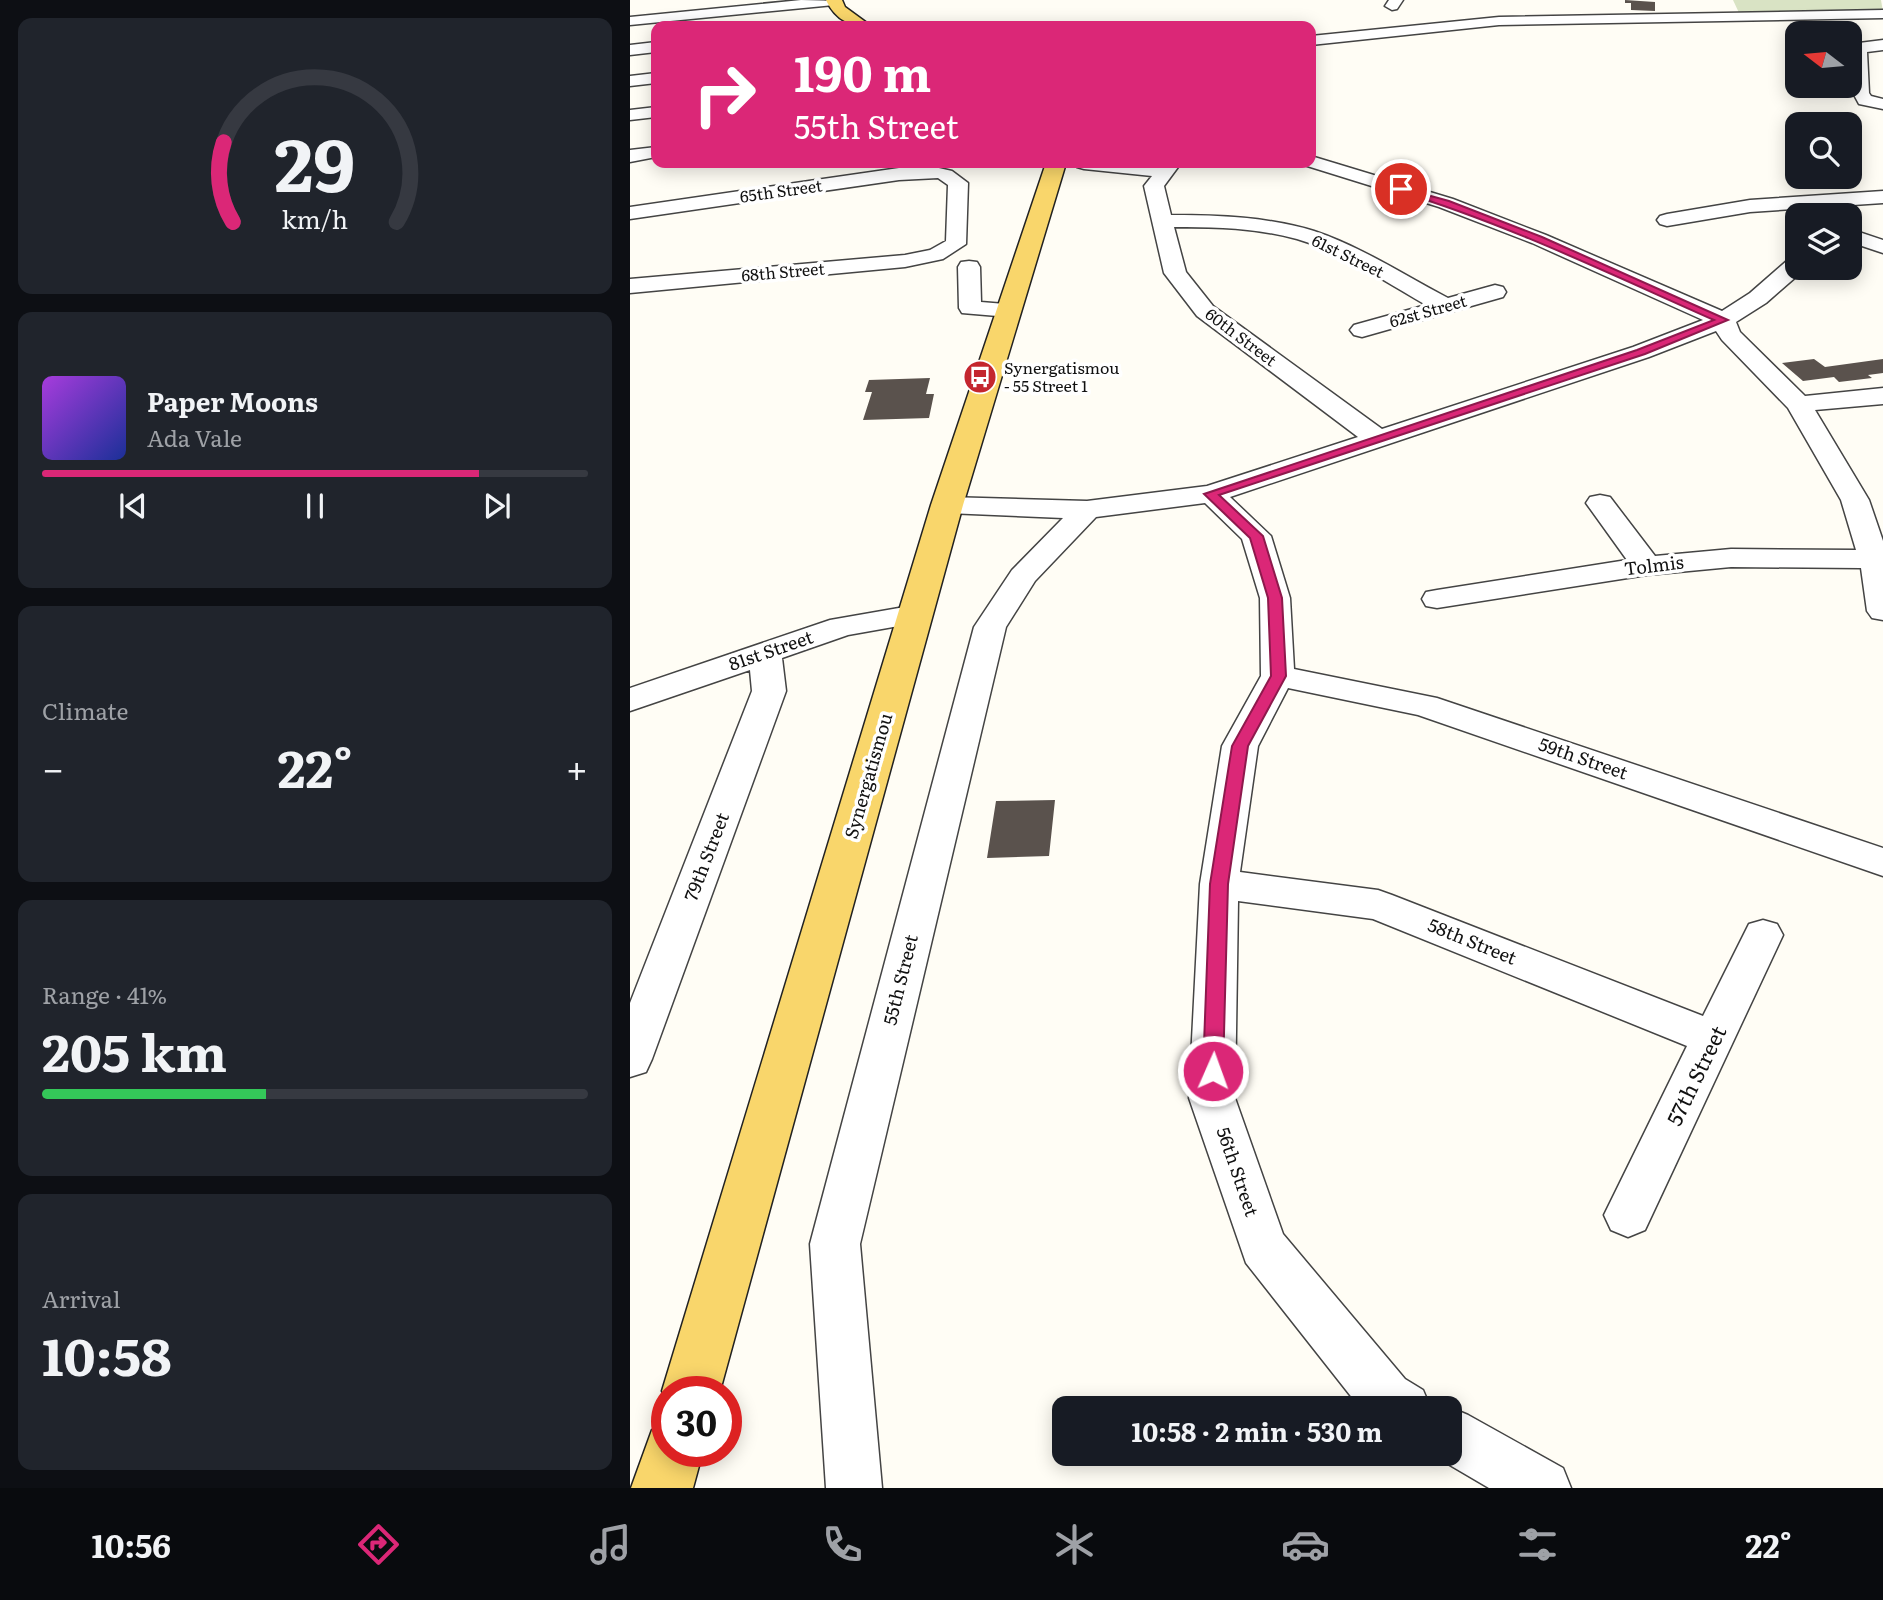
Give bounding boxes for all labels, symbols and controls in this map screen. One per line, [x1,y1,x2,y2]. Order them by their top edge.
north arrow [1785,21,1862,98]
map controls [1785,21,1862,280]
text: 190 m [794,34,931,107]
icon: right [679,49,770,140]
text: 55th Street [794,101,959,149]
text: 29 [274,106,356,214]
button: search [1785,112,1862,189]
pin [1371,159,1431,219]
icon: arrive [1382,170,1420,208]
street label: 65th Street [738,172,824,208]
text: km/h [282,200,348,237]
button: layers [1785,203,1862,280]
street label: 61st Street [1308,227,1389,283]
street label: 68th Street [740,255,826,287]
street label: 62st Street [1386,287,1470,332]
street label: 60th Street [1201,301,1283,371]
place label: Synergatismou - 55 Street 1 [1004,355,1119,397]
bus stop icon: Synergatismou - 55 Street 1 [961,358,999,396]
text: Paper Moons [147,381,318,420]
text: Ada Vale [147,420,242,454]
icon: previous [114,487,152,525]
icon: pause [296,487,334,525]
icon: next [478,487,516,525]
street label: Tolmis [1622,547,1685,582]
street label: 81st Street [725,622,817,677]
text: Climate [42,693,128,727]
street label: Synergatismou [837,709,898,842]
text: 22° [277,727,353,804]
street label: 59th Street [1535,730,1632,786]
text: − [42,738,64,795]
text: + [566,738,588,795]
street label: 79th Street [676,808,735,905]
street label: 58th Street [1424,911,1522,971]
street label: 55th Street [875,931,924,1028]
text: Range · 41% [42,977,167,1011]
text: 205 km [42,1011,227,1088]
street label: 57th Street [1657,1019,1733,1130]
position arrow [1176,1034,1250,1108]
street label: 56th Street [1210,1123,1267,1221]
text: Arrival [42,1281,121,1315]
text: 10:58 [42,1315,172,1392]
speed limit sign: 30 [651,1376,742,1467]
text: 10:58 · 2 min · 530 m [1132,1411,1382,1450]
text: 10:56 [91,1520,171,1568]
icon: directions [354,1520,403,1569]
icon: music [586,1520,635,1569]
icon: phone [818,1520,867,1569]
icon: climate [1050,1520,1099,1569]
icon: car [1281,1520,1330,1569]
icon: filters [1513,1520,1562,1569]
text: 22° [1745,1520,1792,1568]

